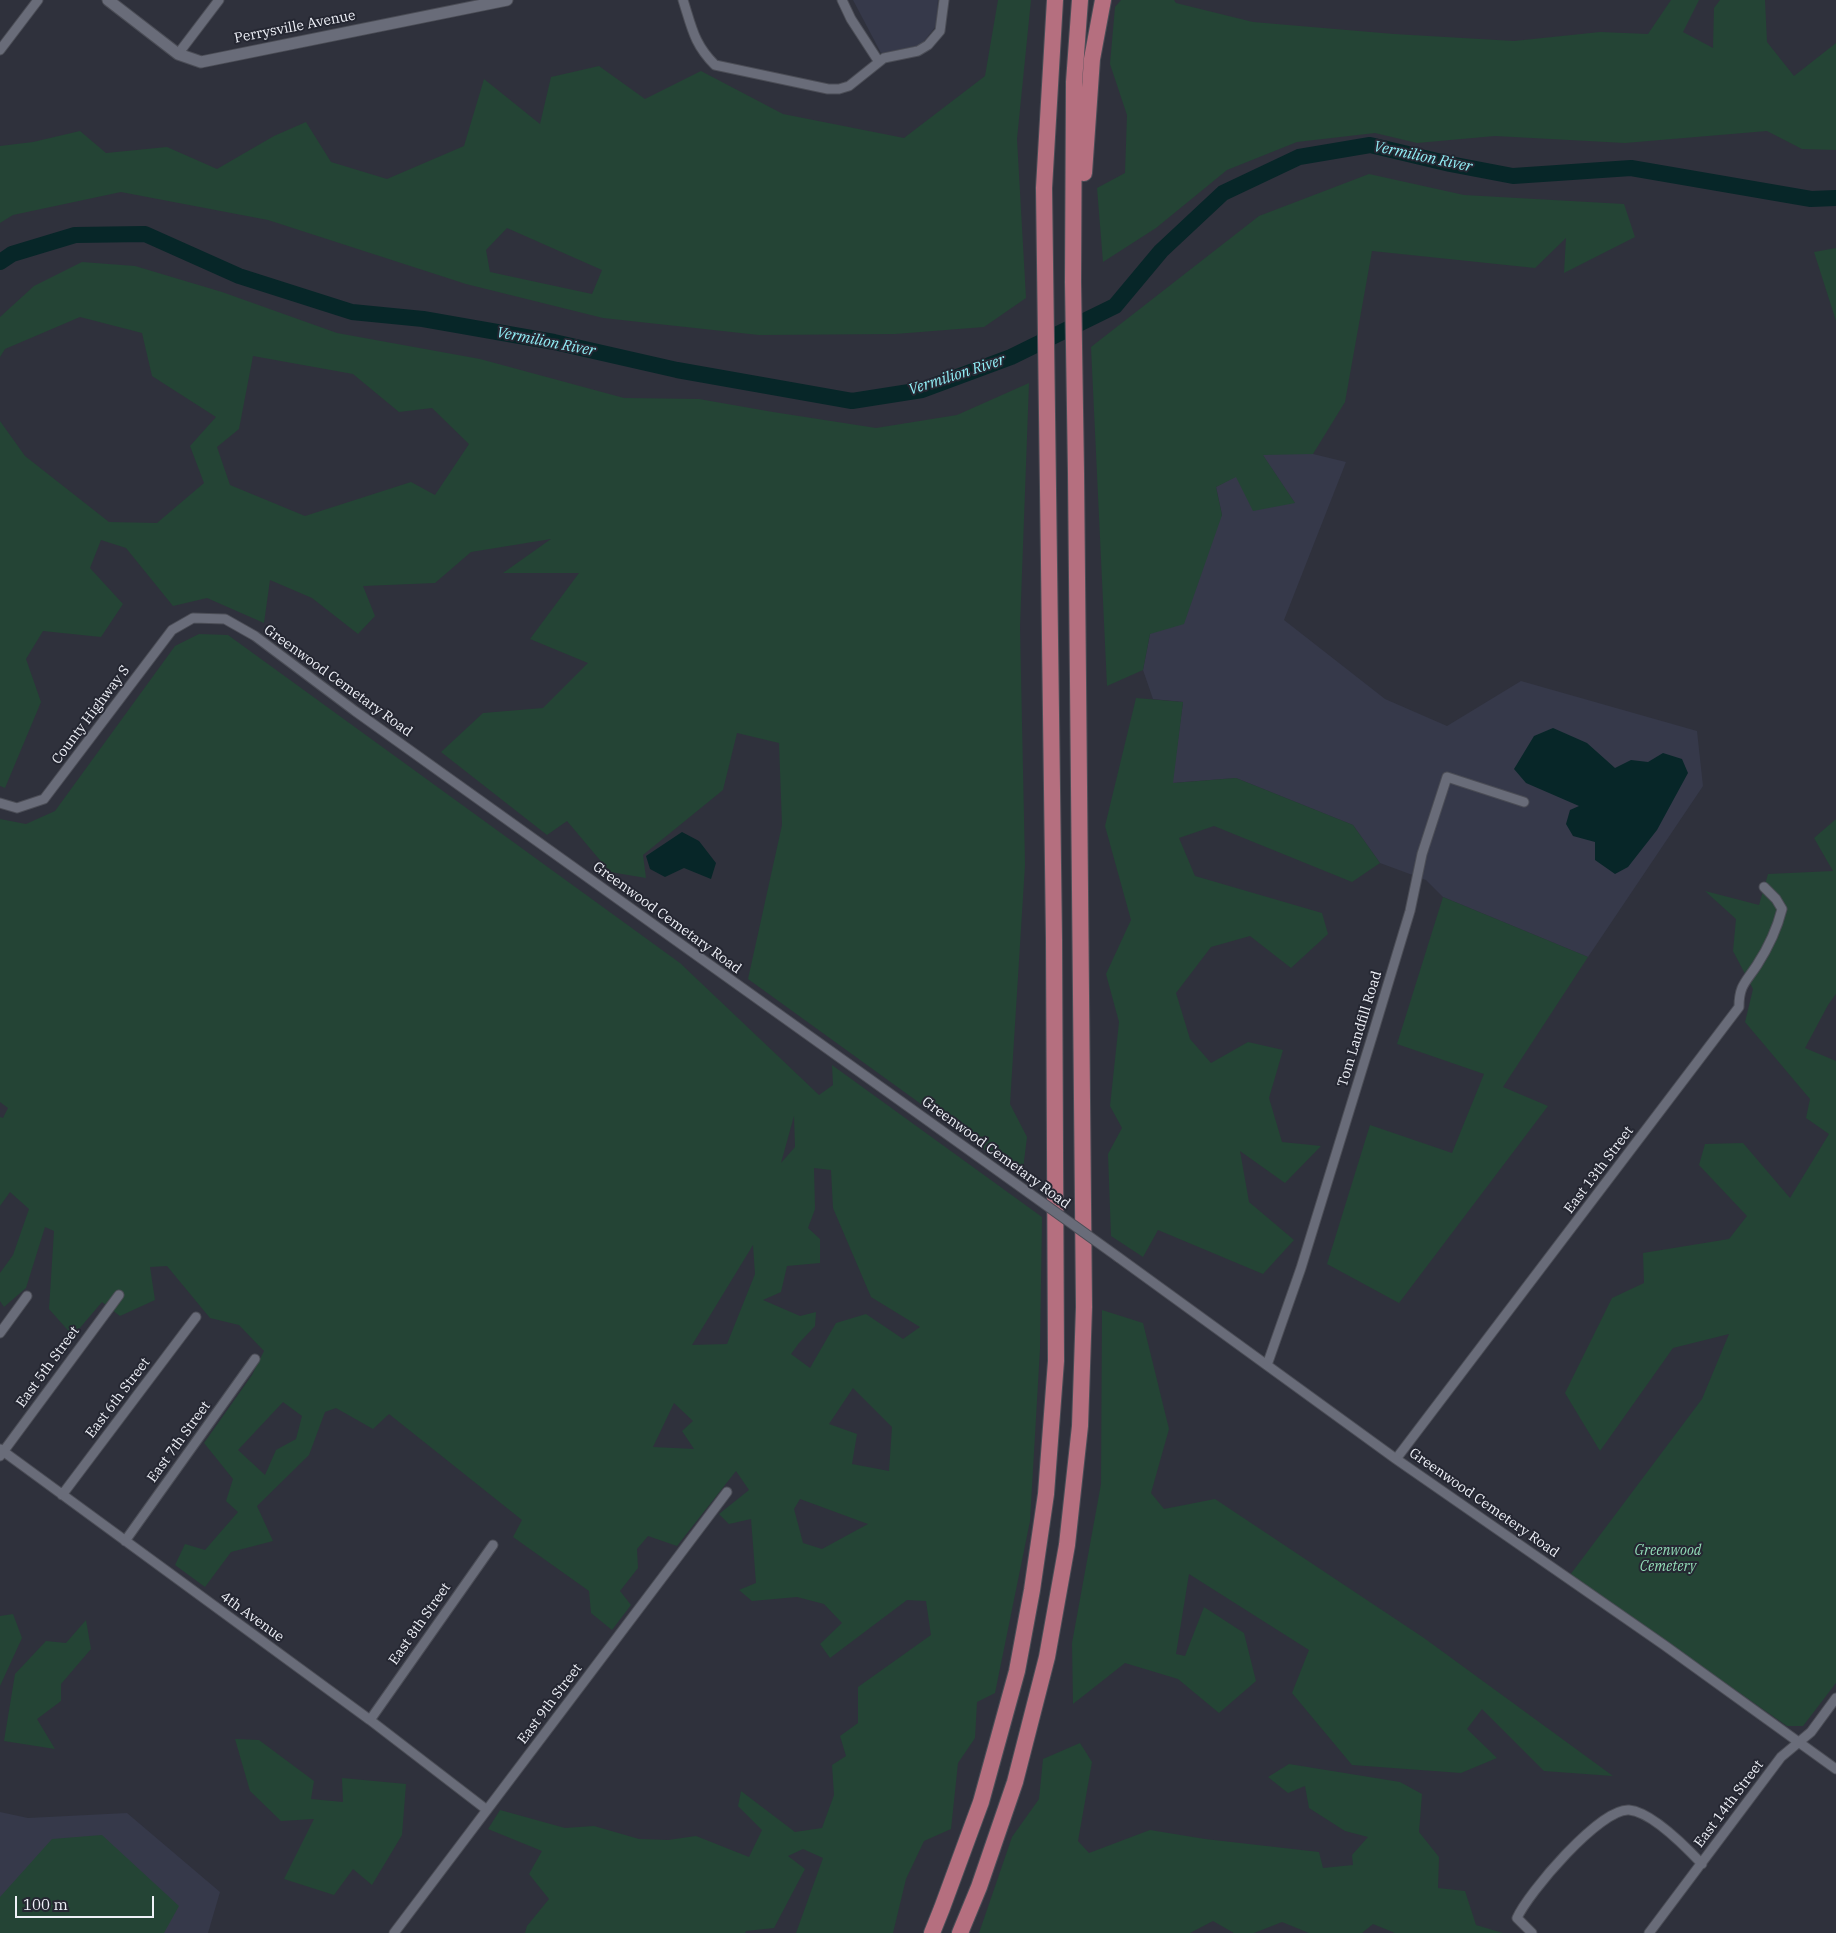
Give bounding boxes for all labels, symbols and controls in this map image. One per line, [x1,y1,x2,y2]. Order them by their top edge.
street label: Perrysville Avenue [233,7,357,47]
water label: Vermilion River [1372,138,1474,176]
water label: Vermilion River [495,324,597,360]
water label: Vermilion River [906,351,1008,399]
street label: Greenwood Cemetary Road [261,621,415,741]
street label: County Highway S [48,662,134,768]
street label: Greenwood Cemetary Road [590,858,744,978]
street label: Tom Landfill Road [1334,969,1386,1089]
street label: Greenwood Cemetary Road [919,1093,1073,1213]
street label: East 13th Street [1561,1123,1637,1217]
street label: East 5th Street [13,1323,83,1411]
street label: East 6th Street [82,1355,154,1441]
street label: East 7th Street [144,1398,214,1486]
street label: Greenwood Cemetery Road [1406,1445,1562,1561]
park label: Greenwood Cemetery [1635,1543,1701,1575]
street label: East 8th Street [386,1580,454,1668]
street label: 4th Avenue [217,1588,287,1646]
street label: East 9th Street [514,1661,586,1747]
street label: East 14th Street [1691,1757,1767,1851]
scale bar [18,1886,156,1918]
text: 100 m [23,1895,68,1914]

